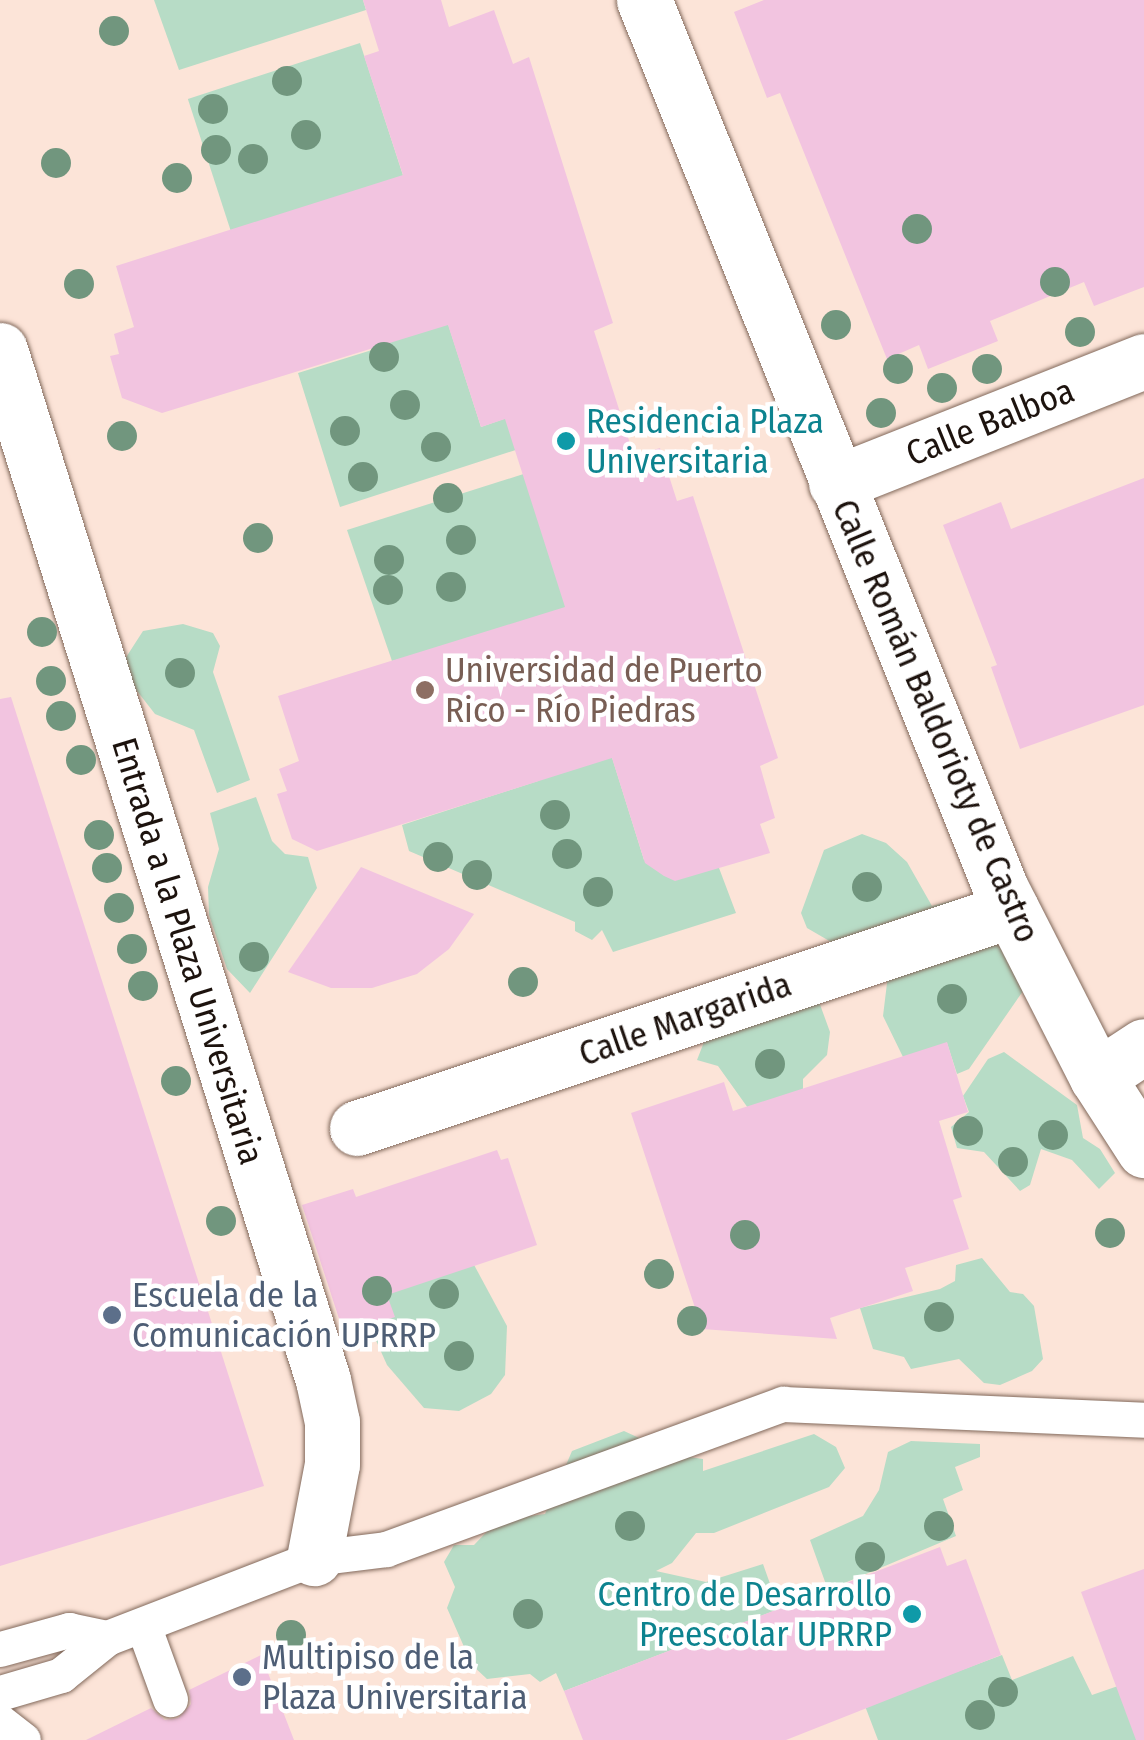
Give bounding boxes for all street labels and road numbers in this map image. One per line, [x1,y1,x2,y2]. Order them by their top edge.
street label: Calle Balboa [900,369,1080,475]
street label: Calle Román Baldorioty de Castro [823,493,1049,949]
street label: Entrada a la Plaza Universitaria [103,733,273,1169]
street label: Calle Margarida [573,963,797,1075]

